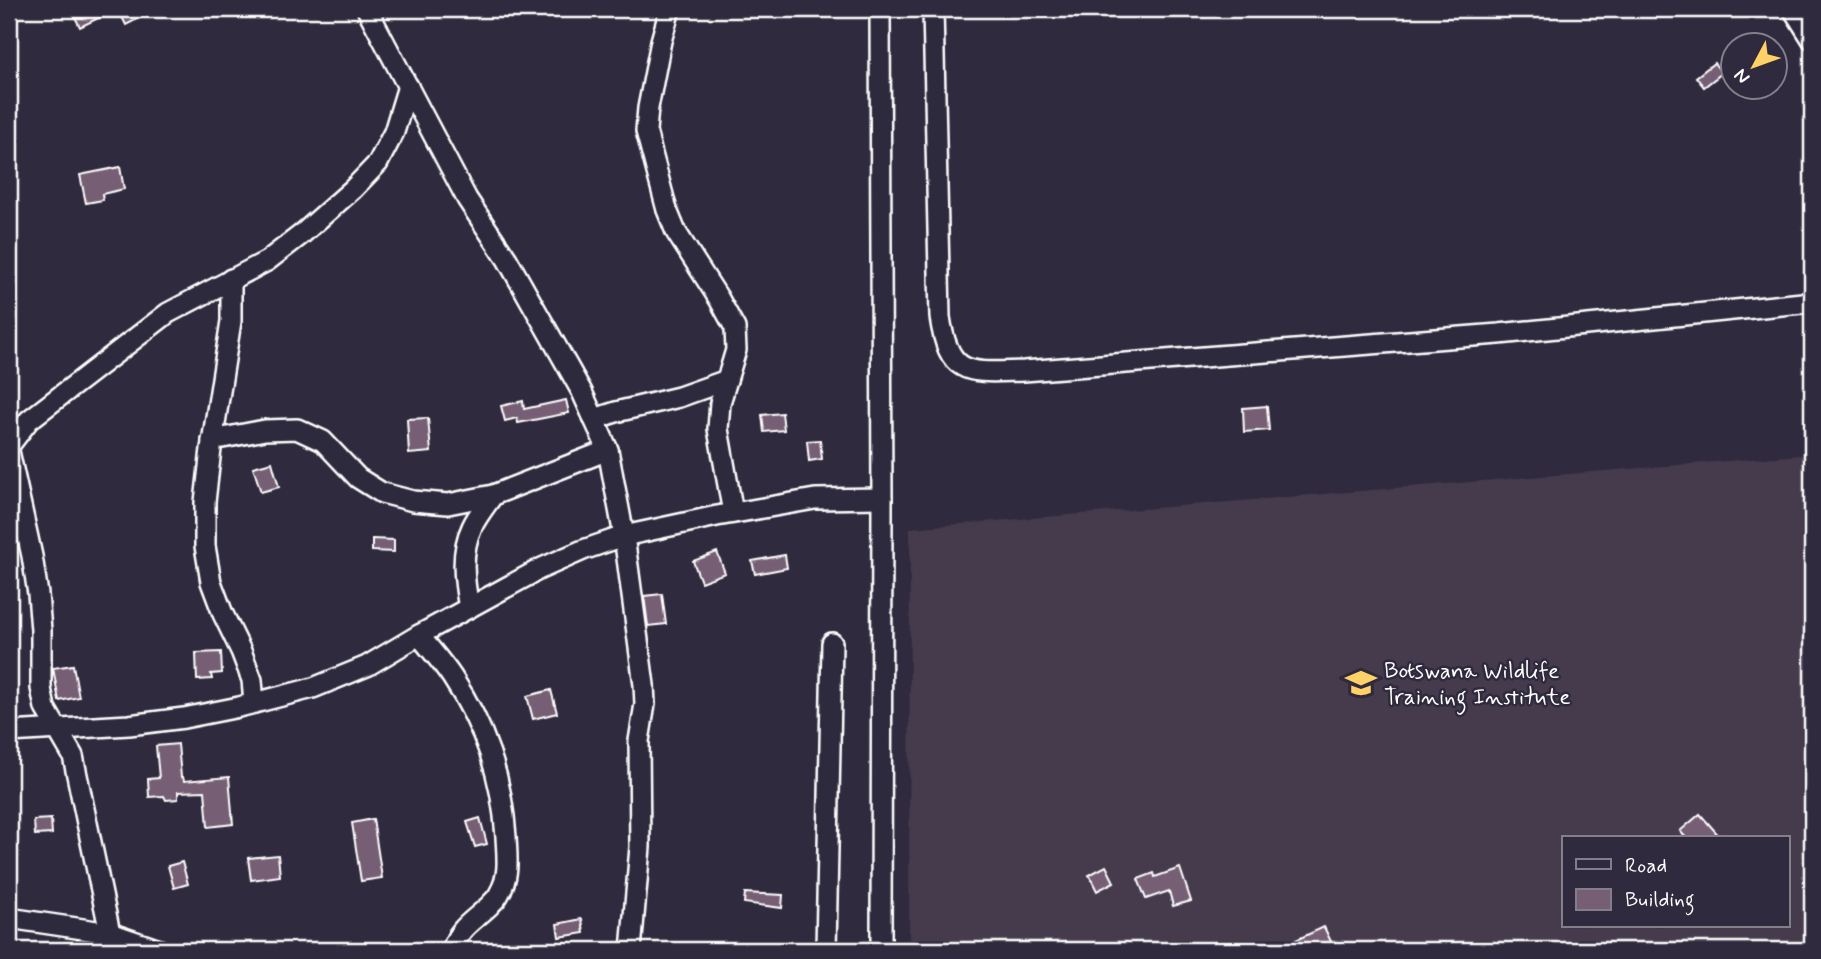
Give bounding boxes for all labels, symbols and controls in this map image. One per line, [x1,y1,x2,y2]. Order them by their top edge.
north arrow [1720,32,1790,102]
text: N [1729,63,1756,89]
place label: Botswana Wildlife Training Institute [1384,657,1571,715]
school or university icon: Botswana Wildlife Training Institute [1344,666,1378,700]
legend [1562,836,1790,928]
text: Road [1625,852,1667,880]
text: Building [1625,886,1695,916]

